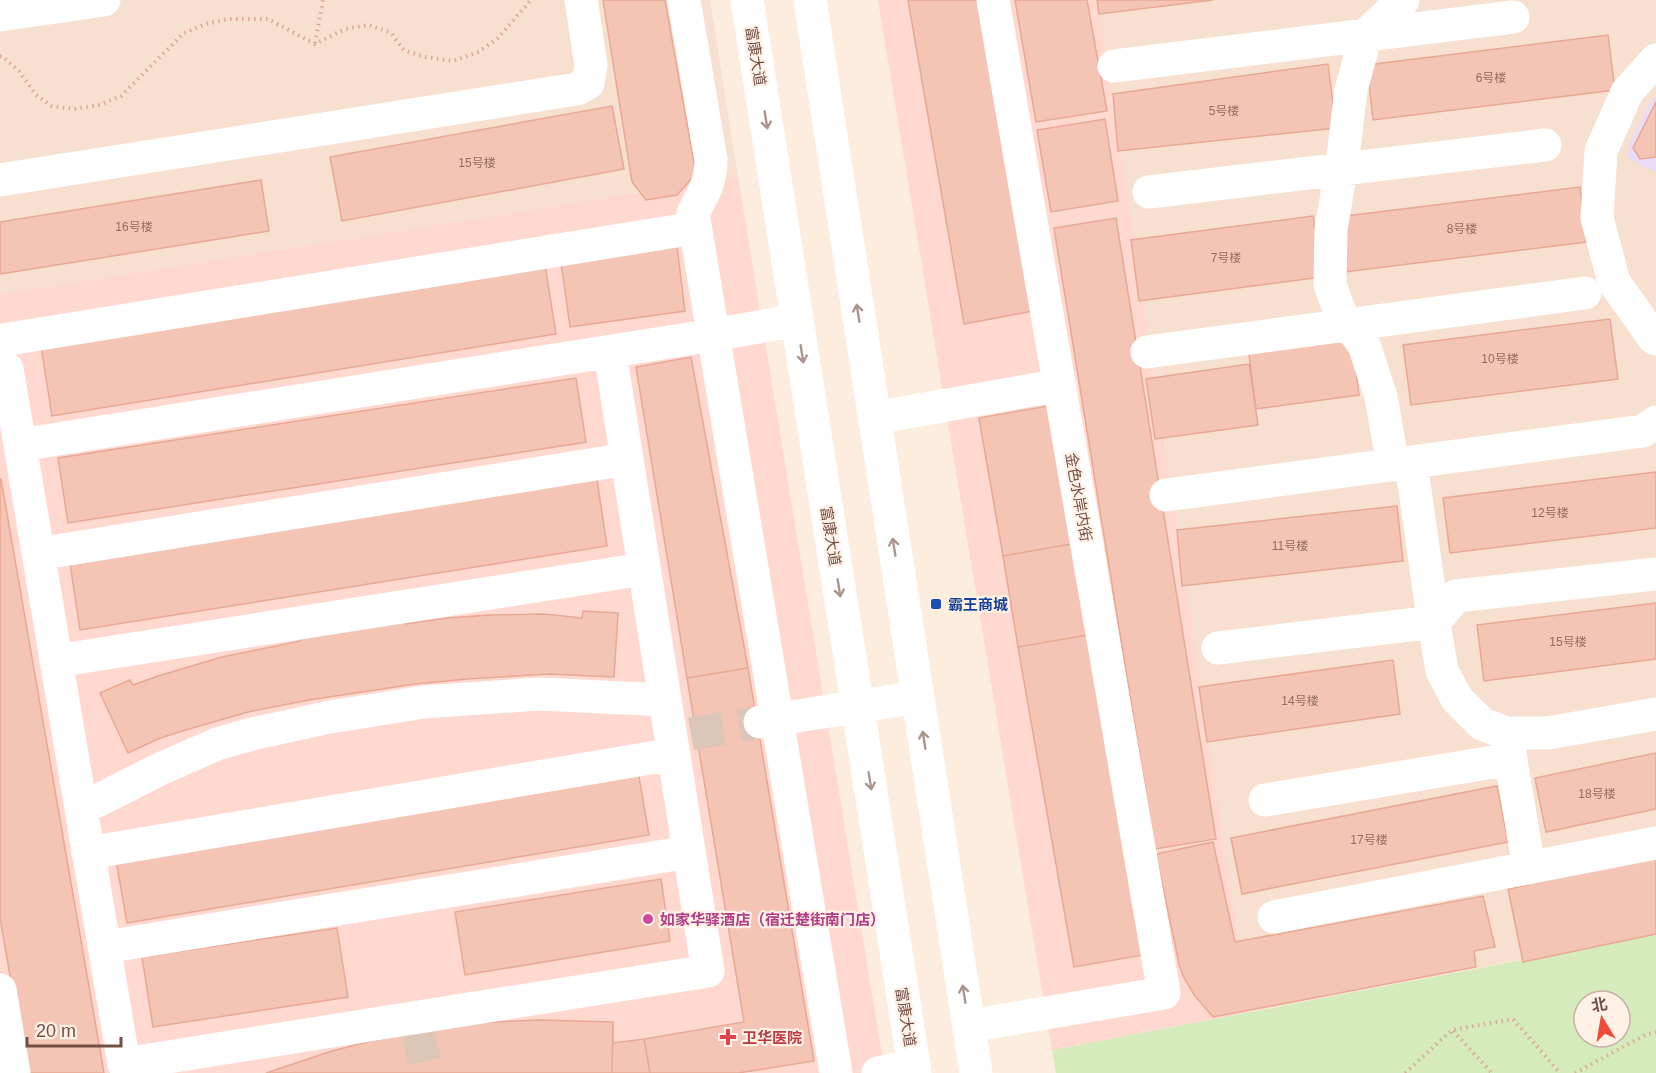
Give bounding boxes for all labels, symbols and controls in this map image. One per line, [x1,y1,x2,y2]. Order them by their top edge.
street label: 富康大道 [743,25,769,87]
house number: 6号楼 [1476,71,1506,85]
house number: 5号楼 [1209,104,1239,118]
one-way arrow [760,110,771,129]
house number: 15号楼 [458,156,496,170]
house number: 16号楼 [115,220,153,234]
house number: 8号楼 [1447,222,1477,236]
house number: 7号楼 [1211,251,1241,265]
one-way arrow [852,303,863,323]
one-way arrow [797,344,808,364]
house number: 10号楼 [1481,352,1519,366]
street label: 金色水岸内街 [1063,451,1095,543]
street label: 富康大道 [818,505,844,567]
house number: 12号楼 [1531,506,1569,520]
one-way arrow [889,537,900,557]
house number: 11号楼 [1272,539,1308,553]
one-way arrow [834,578,845,598]
place label: 霸王商城 [948,596,1008,613]
marker: 霸王商城 [929,597,943,611]
house number: 15号楼 [1549,635,1587,649]
house number: 14号楼 [1281,694,1319,708]
one-way arrow [918,730,929,750]
one-way arrow [864,771,875,790]
house number: 18号楼 [1578,787,1616,801]
house number: 17号楼 [1350,833,1388,847]
place label: 如家华驿酒店（宿迁楚街南门店） [660,911,885,928]
marker: 如家华驿酒店（宿迁楚街南门店） [641,912,655,926]
one-way arrow [958,985,969,1005]
street label: 富康大道 [893,986,919,1048]
north arrow [1572,989,1632,1049]
text: 北 [1590,995,1609,1015]
scale bar [27,1010,122,1048]
text: 20 m [36,1021,76,1041]
marker: 卫华医院 [719,1028,737,1046]
place label: 卫华医院 [742,1029,802,1046]

